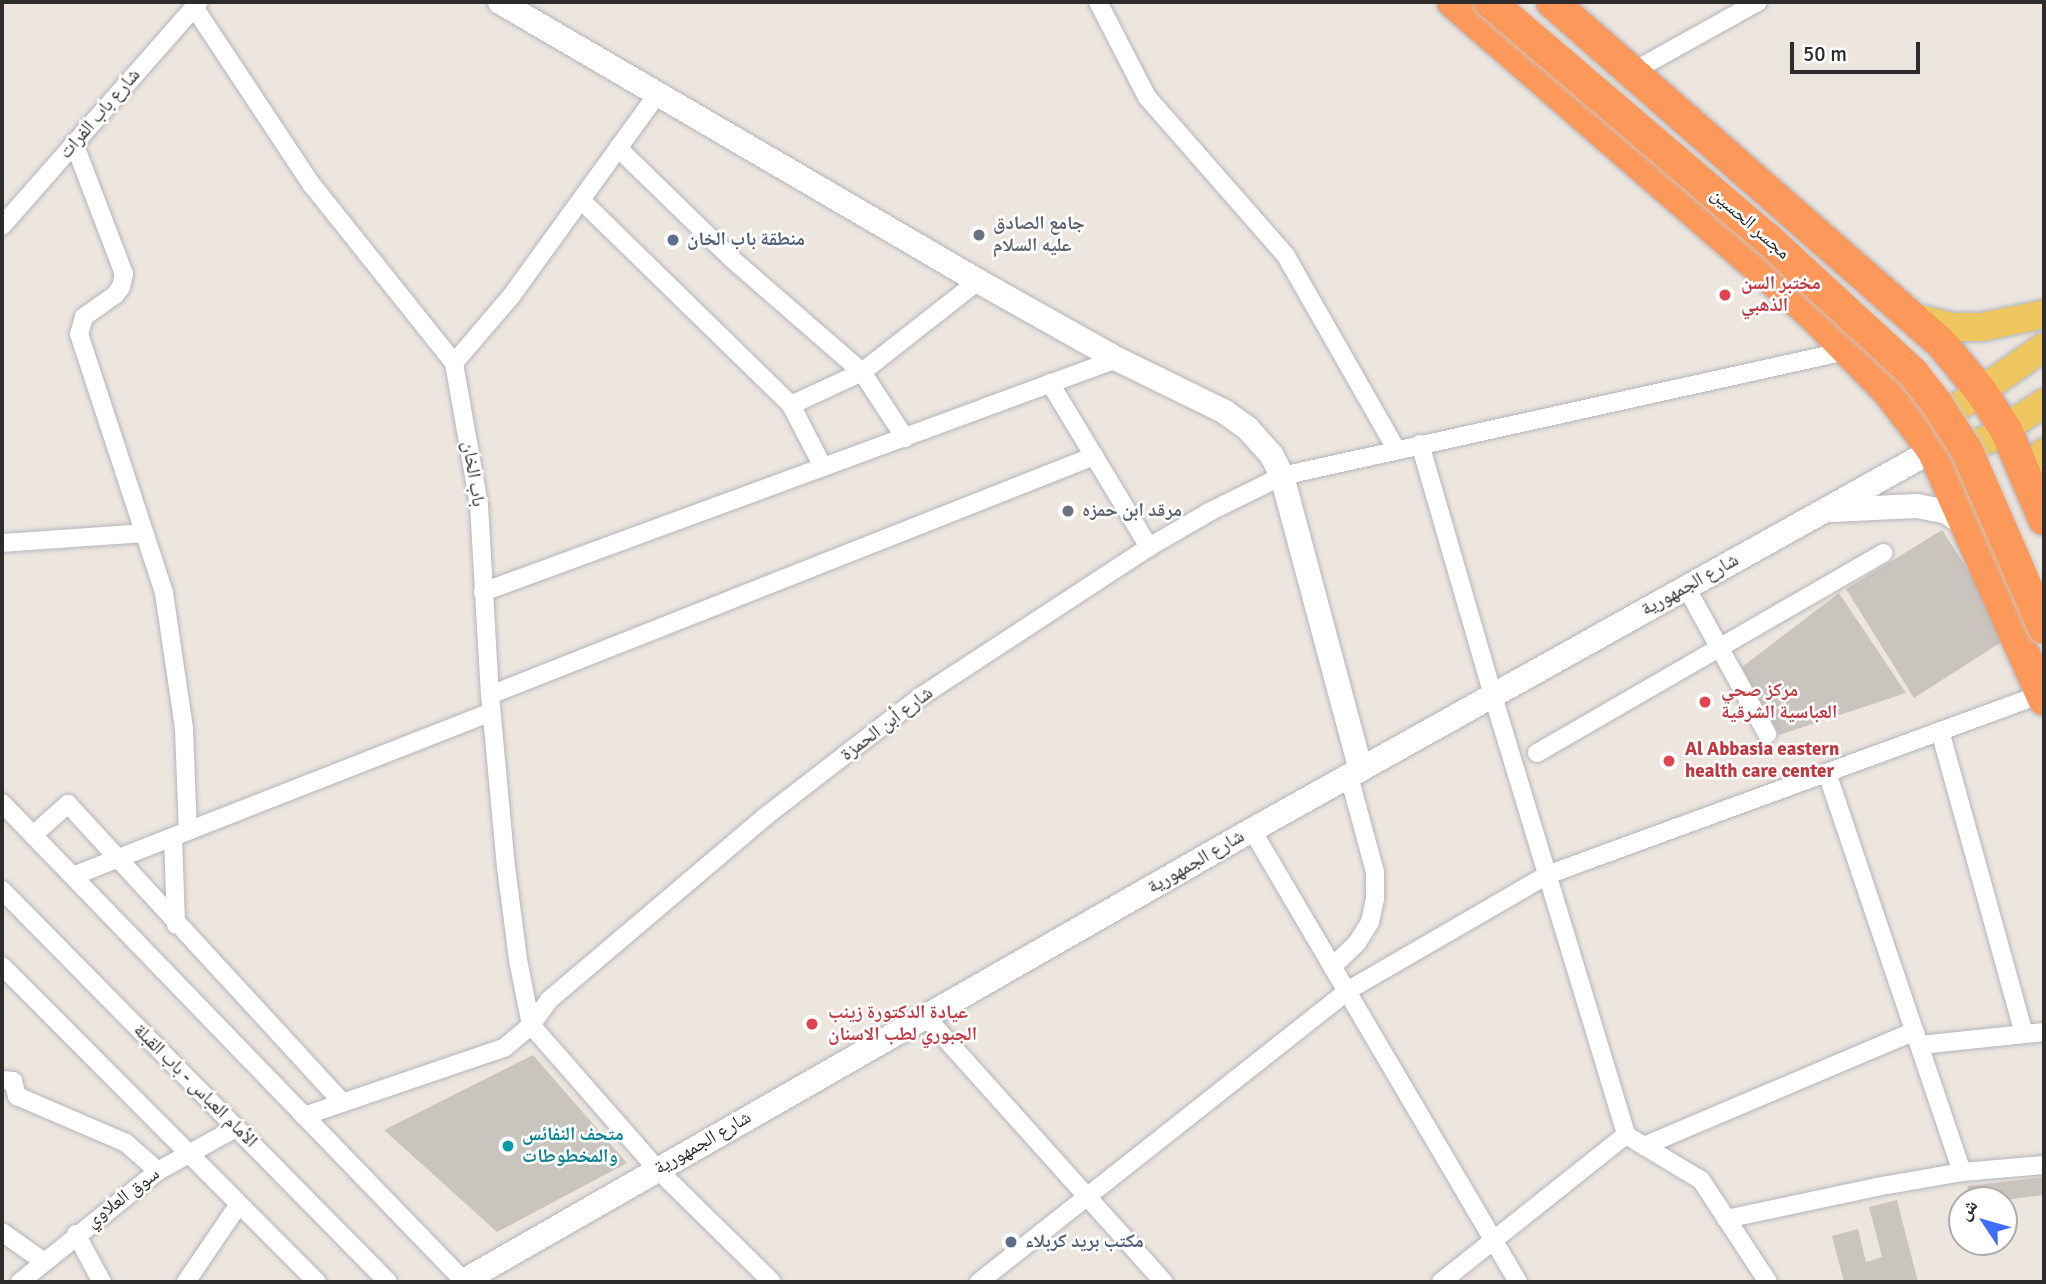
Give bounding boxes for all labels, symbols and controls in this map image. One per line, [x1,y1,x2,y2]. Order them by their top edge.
scale bar [1794,28,1924,72]
text: 50 m [1803,41,1847,67]
street label: شارع باب الفرات [55,64,145,164]
street label: مجسر الحسين [1706,183,1794,265]
place label: جامع الصادق عليه السلام [993,213,1085,257]
marker: جامع الصادق عليه السلام [971,227,987,243]
place label: منطقة باب الخان [687,229,805,251]
marker: منطقة باب الخان [665,232,681,248]
place label: مختبر السن الذهبي [1741,273,1821,317]
marker: مختبر السن الذهبي [1715,285,1735,305]
street label: باب الخان [457,440,489,508]
place label: مرقد ابن حمزه [1082,500,1182,522]
marker: مرقد ابن حمزه [1060,503,1076,519]
street label: شارع الجمهورية [1637,549,1743,621]
place label: مركز صحي العباسية الشرقية [1721,680,1837,724]
street label: شارع أبن الحمزة [836,682,938,766]
marker: مركز صحي العباسية الشرقية [1695,692,1715,712]
place label: Al Abbasia eastern health care center [1685,739,1839,783]
marker: Al Abbasia eastern health care center [1659,751,1679,771]
street label: شارع الجمهورية [1144,825,1248,899]
place label: عيادة الدكتورة زينب الجبوري لطب الاسنان [828,1002,977,1046]
marker: عيادة الدكتورة زينب الجبوري لطب الاسنان [802,1014,822,1034]
street label: الأمام العباس - باب القبلة [128,1019,262,1153]
street label: شارع الجمهورية [651,1106,755,1180]
place label: متحف النفائس والمخطوطات [522,1124,624,1168]
marker: متحف النفائس والمخطوطات [500,1138,516,1154]
street label: سوق العلاوي [82,1163,164,1233]
north arrow [1948,1186,2018,1256]
text: ش [1952,1195,1983,1225]
place label: مكتب بريد كربلاء [1025,1231,1144,1253]
marker: مكتب بريد كربلاء [1003,1234,1019,1250]

